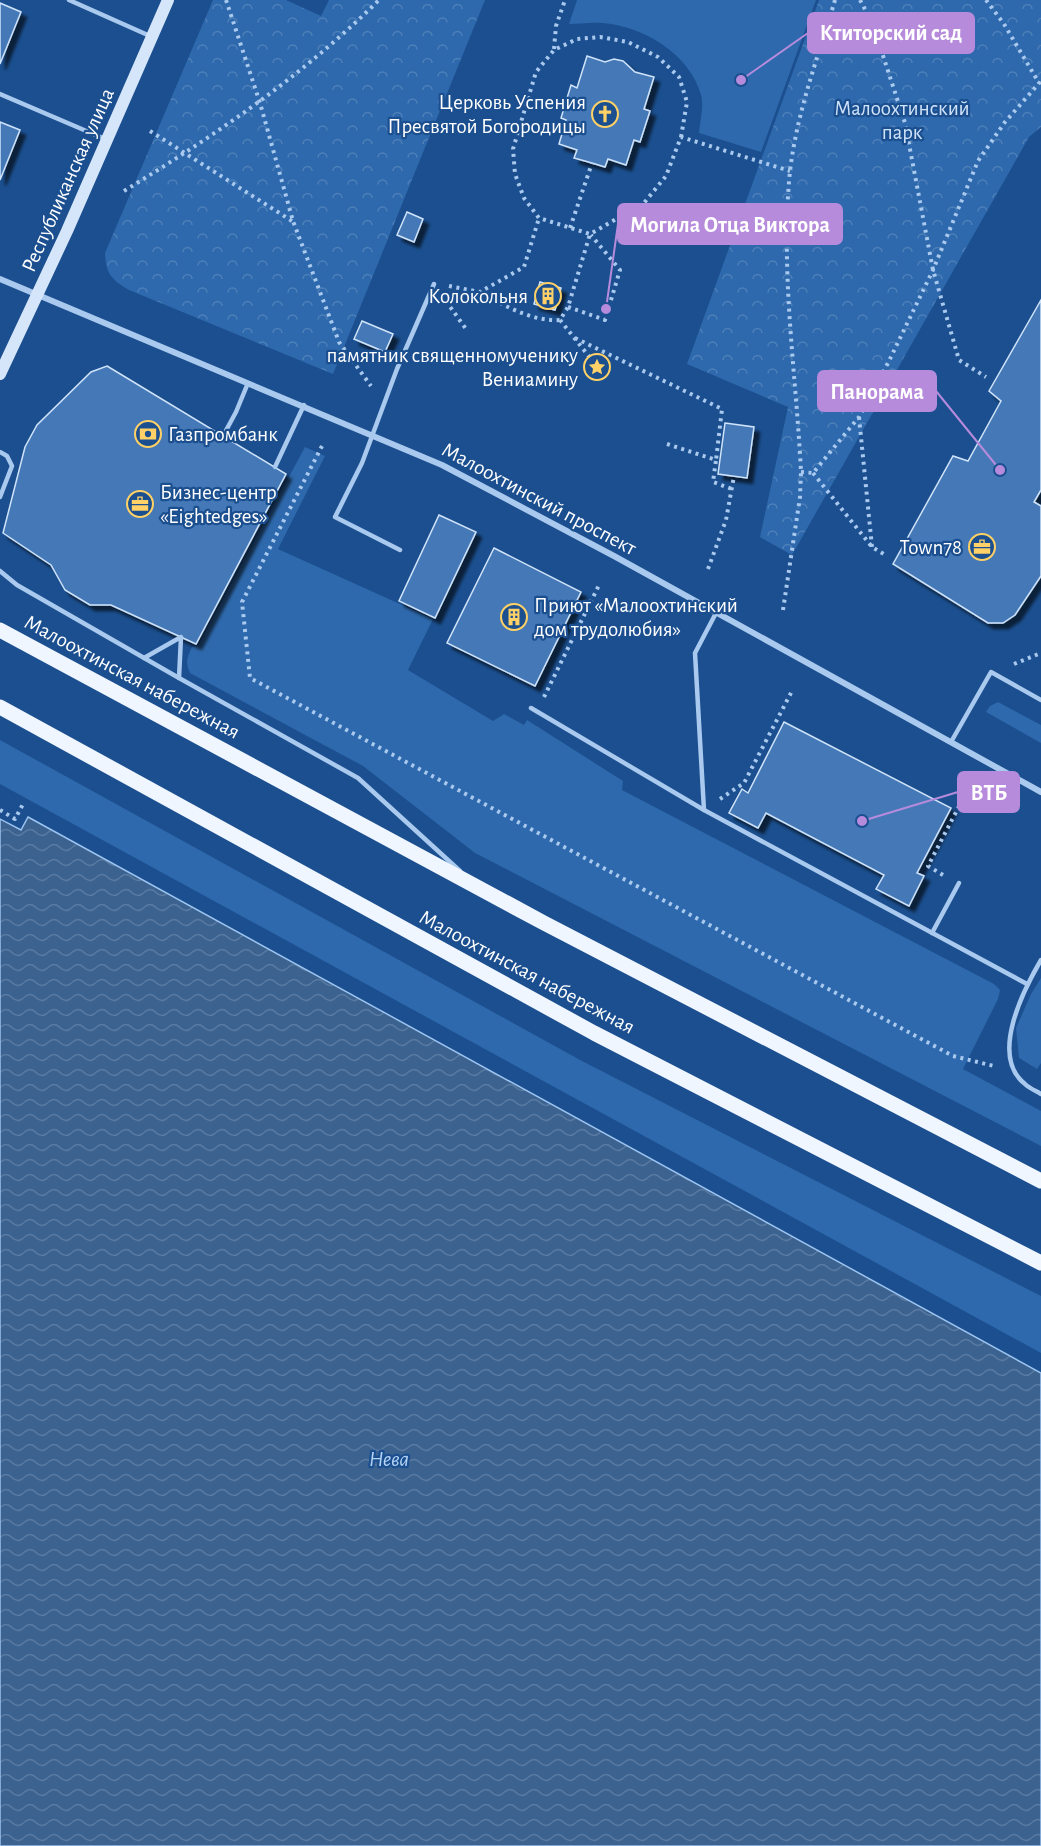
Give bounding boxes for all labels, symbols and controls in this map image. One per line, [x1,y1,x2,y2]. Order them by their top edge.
callout: Ктиторский сад [808,13,974,53]
text: Ктиторский сад [820,22,962,44]
street label: Республиканская улица [18,85,118,275]
place label: Церковь Успения Пресвятой Богородицы [388,92,586,137]
park label: Малоохтинский парк [834,98,970,143]
church icon: Церковь Успения Пресвятой Богородицы [590,99,620,129]
callout: Могила Отца Виктора [618,204,842,244]
text: Могила Отца Виктора [630,214,830,236]
building icon: Колокольня [533,281,563,311]
place label: Колокольня [428,286,528,307]
place label: памятник священномученику Вениамину [327,345,578,390]
place icon: памятник священномученику Вениамину [582,352,612,382]
callout: Панорама [818,371,936,411]
text: Панорама [830,381,924,403]
bank icon: Газпромбанк [133,419,163,449]
place label: Газпромбанк [168,424,278,445]
street label: Малоохтинский проспект [438,439,640,559]
place label: Бизнес-центр «Eightedges» [160,482,277,527]
office icon: Бизнес-центр «Eightedges» [125,489,155,519]
office icon: Town78 [967,532,997,562]
place label: Town78 [899,537,962,558]
place label: Приют «Малоохтинский дом трудолюбия» [534,595,738,640]
building icon: Приют «Малоохтинский дом трудолюбия» [499,602,529,632]
street label: Малоохтинская набережная [21,611,243,743]
callout: ВТБ [958,772,1019,812]
text: ВТБ [971,782,1007,804]
street label: Малоохтинская набережная [416,906,638,1038]
water label: Нева [369,1448,409,1470]

